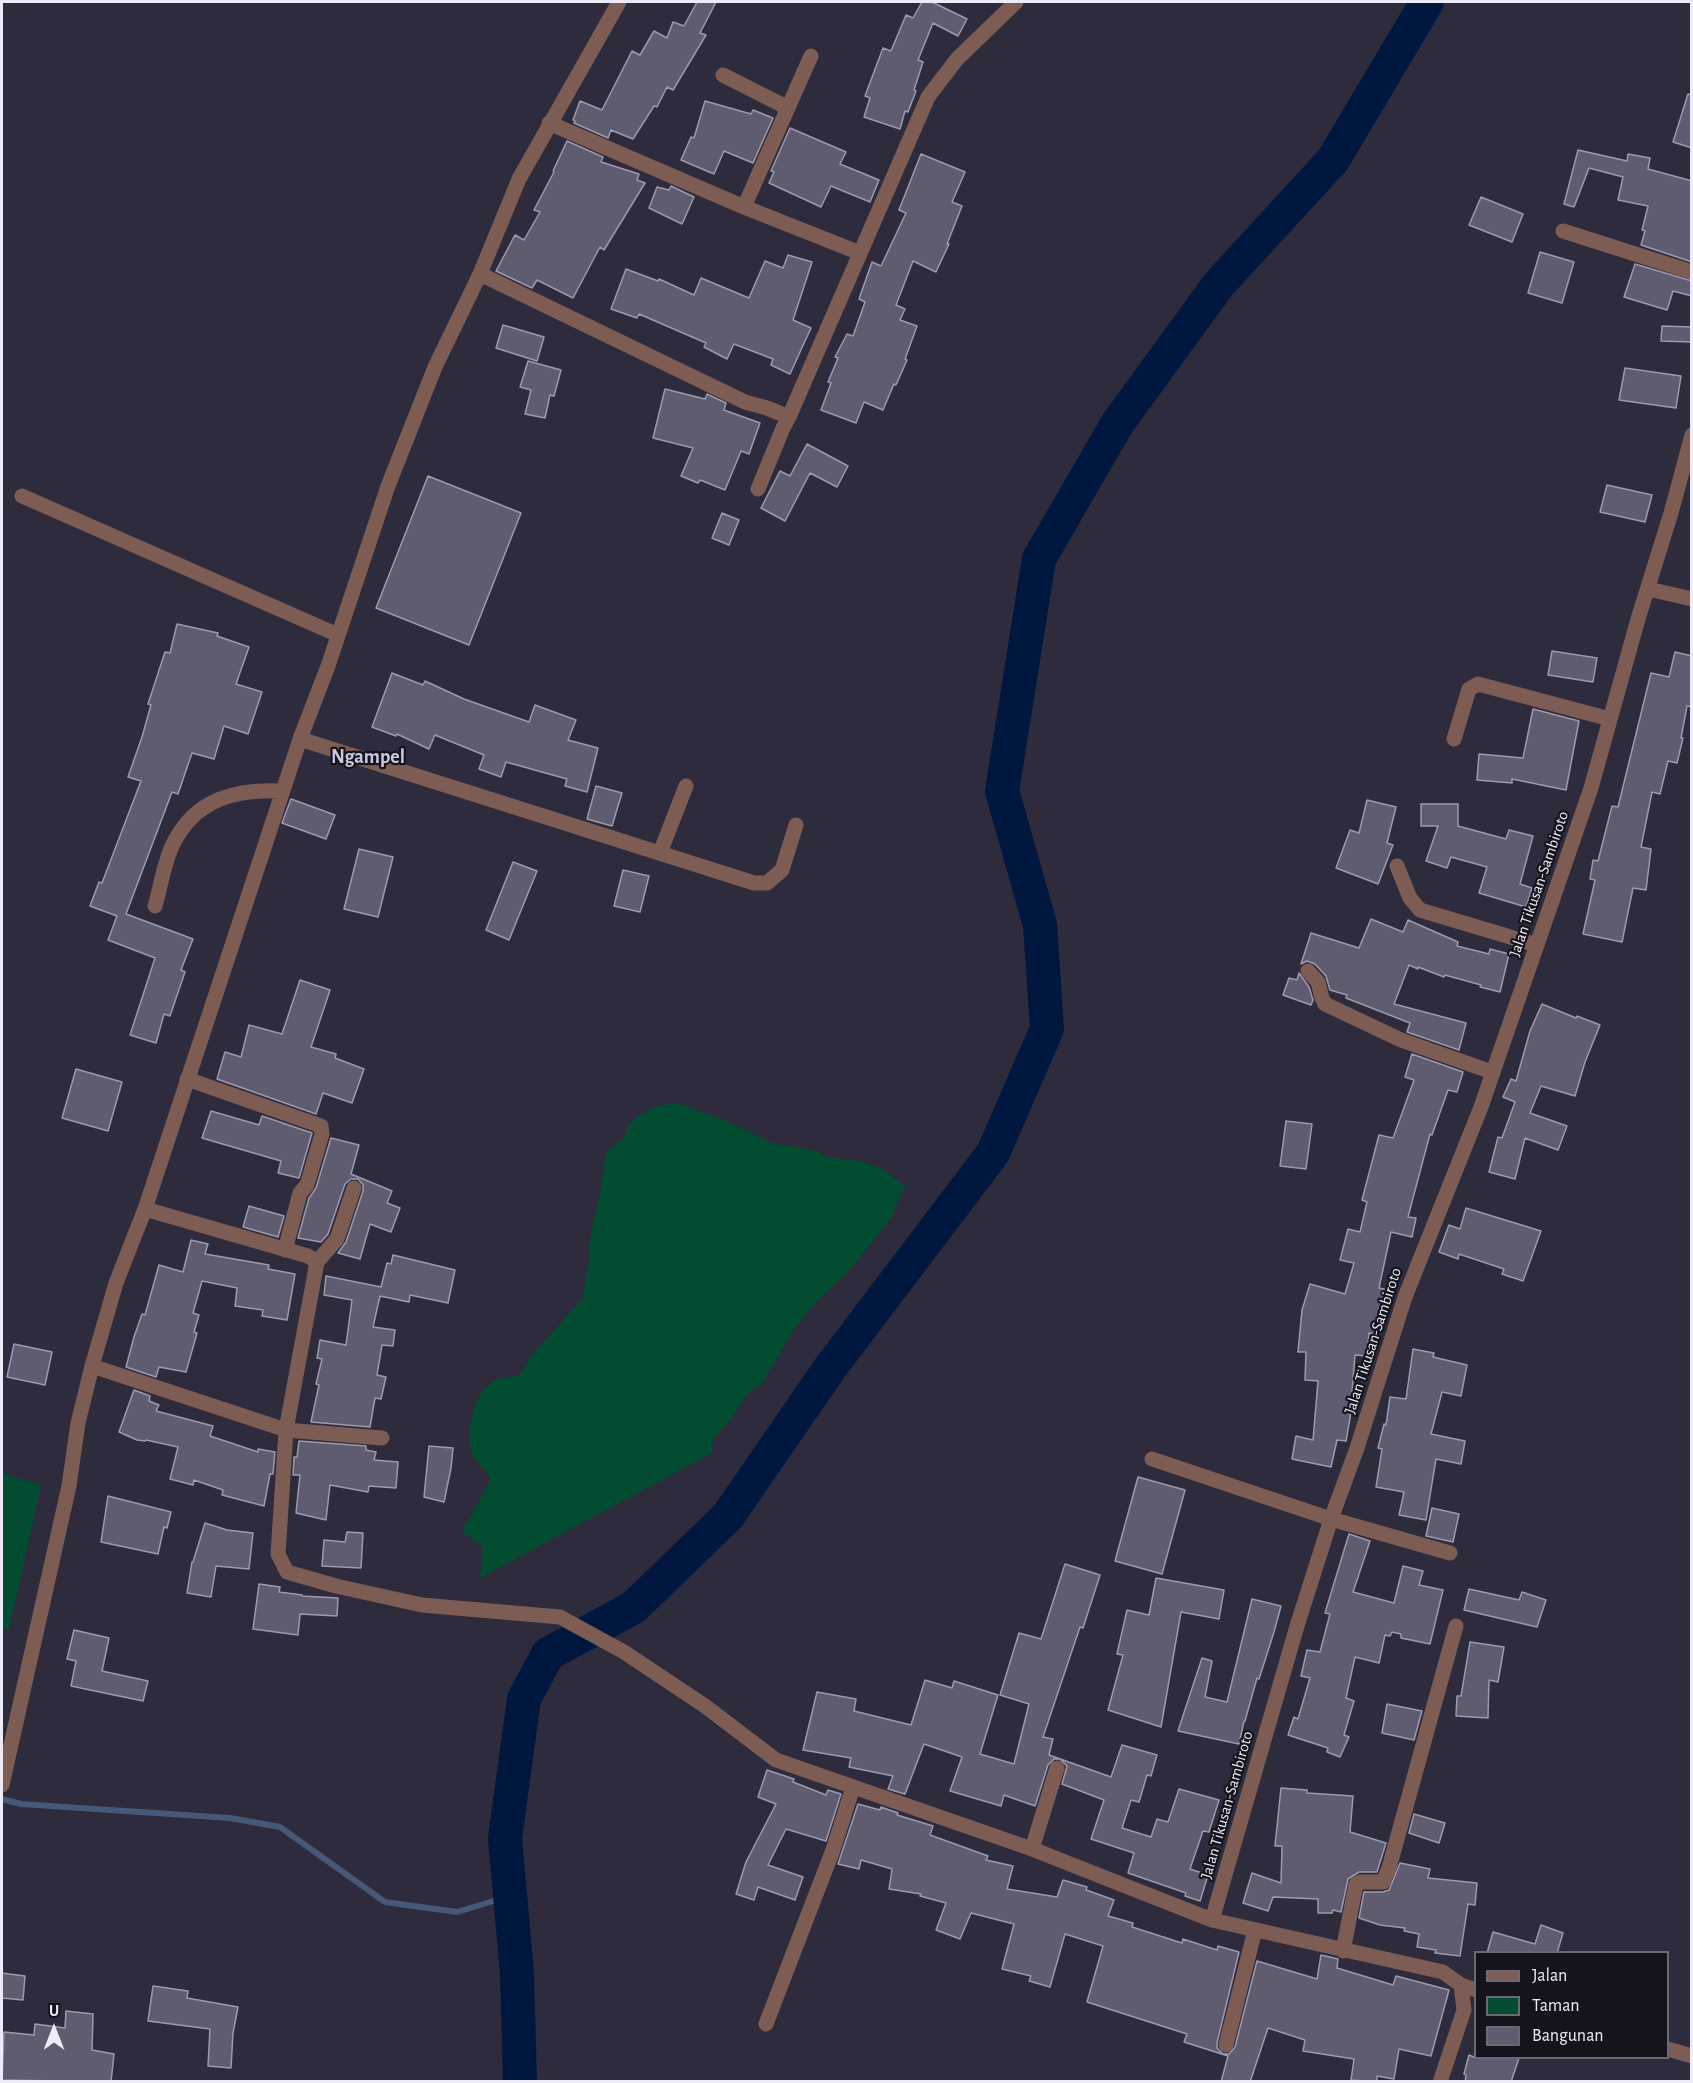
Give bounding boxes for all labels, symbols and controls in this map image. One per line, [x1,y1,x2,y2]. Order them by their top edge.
district label: Ngampel [331,745,405,769]
street label: Jalan Tikusan-Sambiroto [1505,809,1573,959]
street label: Jalan Tikusan-Sambiroto [1340,1265,1406,1417]
street label: Jalan Tikusan-Sambiroto [1197,1729,1257,1881]
legend [1474,1951,1669,2059]
text: Jalan [1532,1967,1567,1985]
text: Taman [1532,1997,1580,2015]
north arrow [24,1999,84,2059]
text: U [49,2003,59,2019]
text: Bangunan [1532,2027,1604,2045]

